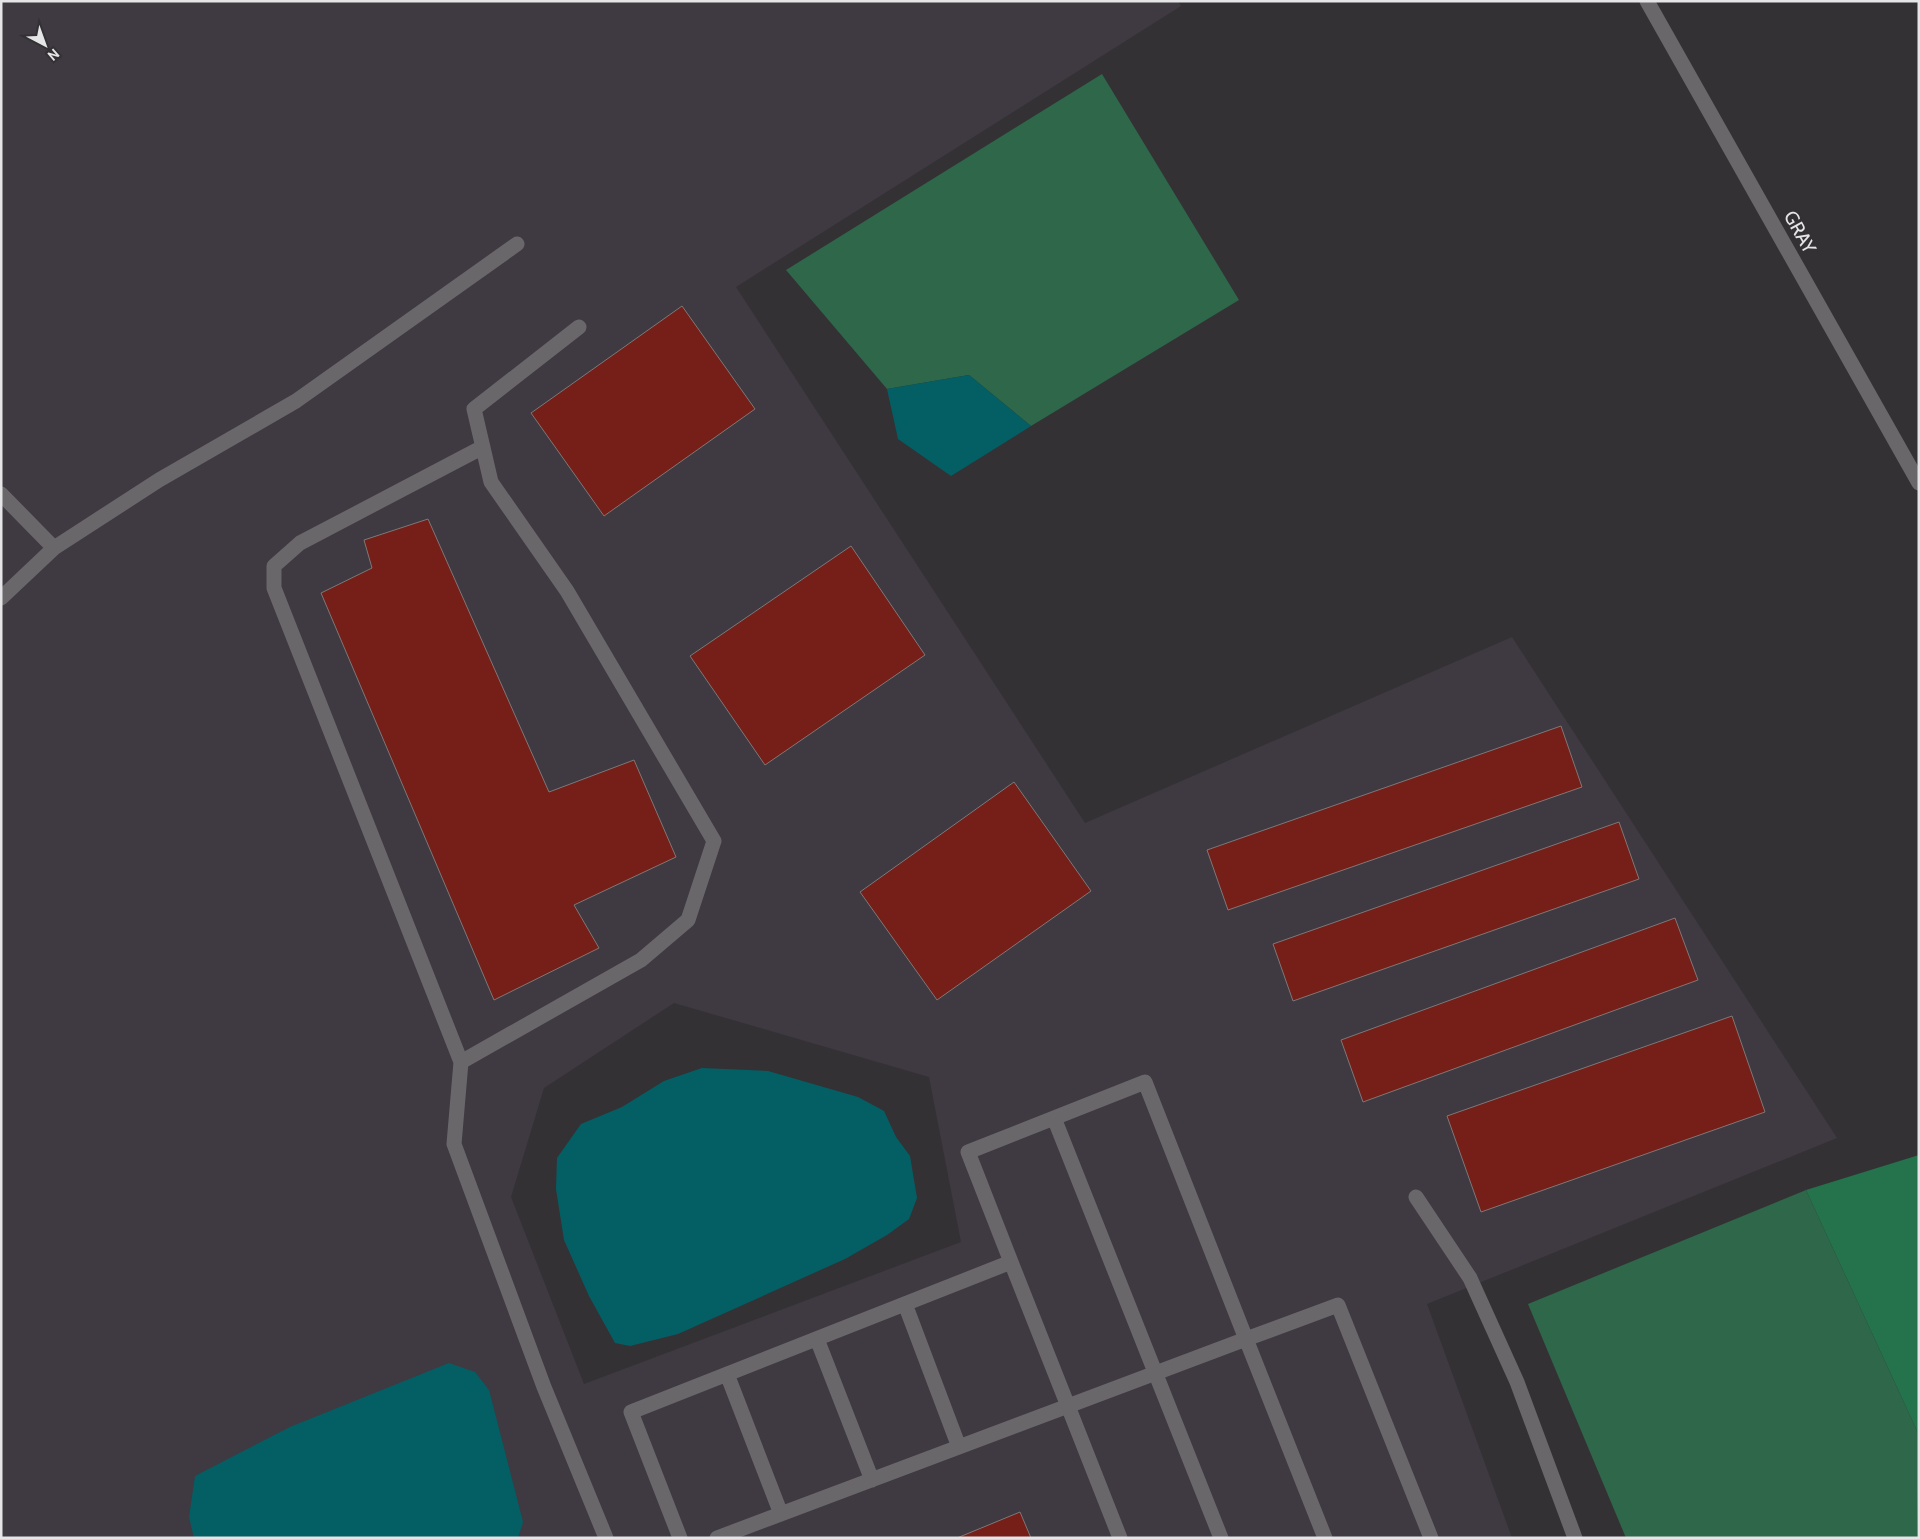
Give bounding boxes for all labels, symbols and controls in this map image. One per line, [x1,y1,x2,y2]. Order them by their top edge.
north arrow [20,20,70,70]
text: N [44,45,63,65]
street label: GRAY [1779,207,1821,258]

